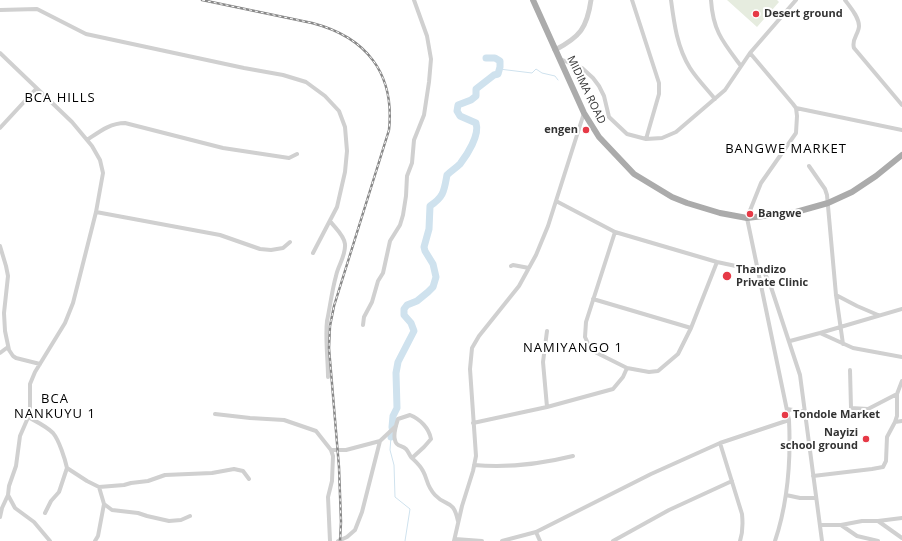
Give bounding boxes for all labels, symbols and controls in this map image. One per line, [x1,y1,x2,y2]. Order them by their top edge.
place label: Desert ground [764,7,843,21]
marker: Desert ground [751,9,761,19]
street label: MIDIMA ROAD [564,54,608,126]
district label: BCA HILLS [24,90,96,106]
place label: engen [544,123,578,137]
marker: engen [581,125,591,135]
district label: BANGWE MARKET [725,141,847,157]
place label: Bangwe [758,207,801,221]
marker: Bangwe [745,209,755,219]
place label: Thandizo Private Clinic [736,263,808,289]
marker: Thandizo Private Clinic [721,270,733,282]
district label: NAMIYANGO 1 [523,340,623,356]
district label: BCA NANKUYU 1 [14,391,96,422]
place label: Tondole Market [793,408,880,422]
marker: Tondole Market [780,410,790,420]
place label: Nayizi school ground [780,426,858,452]
marker: Nayizi school ground [861,434,871,444]

